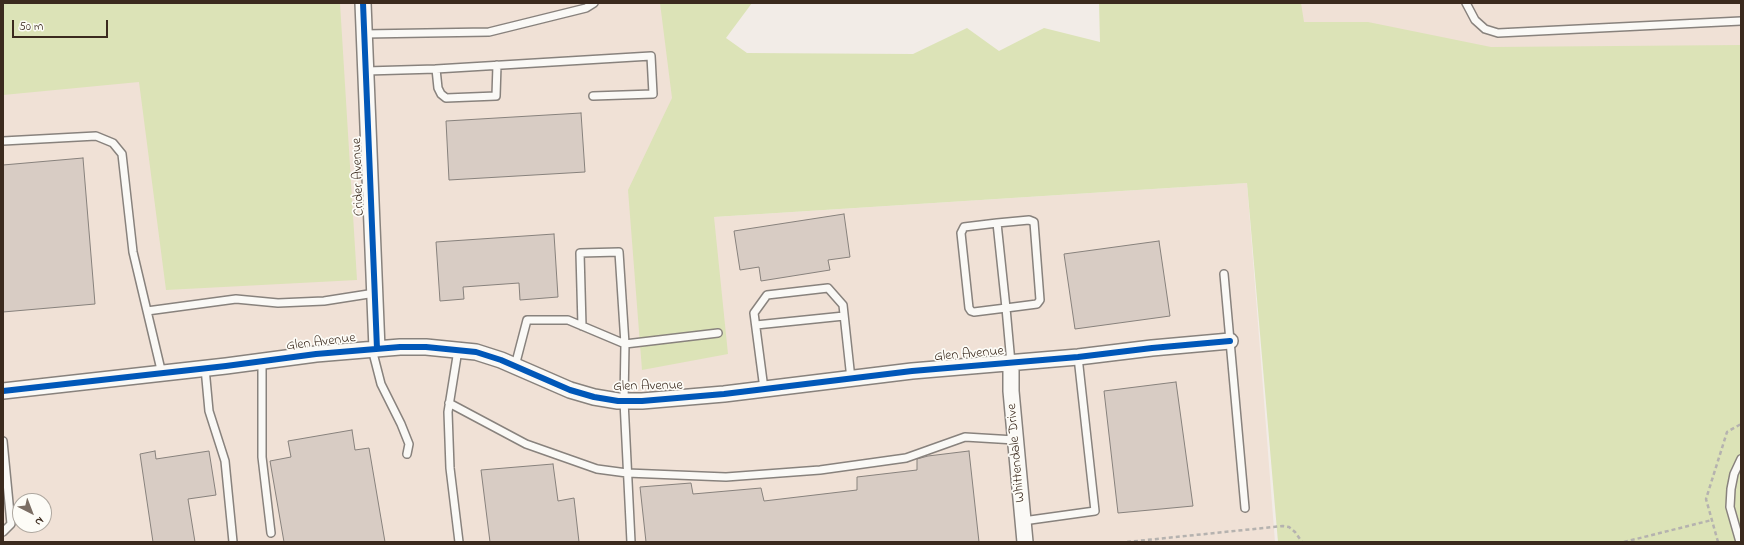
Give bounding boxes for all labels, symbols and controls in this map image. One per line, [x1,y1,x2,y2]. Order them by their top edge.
scale bar [14,12,110,38]
text: 50 m [19,18,43,36]
street label: Crider Avenue [349,138,369,216]
street label: Glen Avenue [285,330,357,356]
street label: Glen Avenue [934,344,1004,366]
street label: Glen Avenue [613,378,683,396]
street label: Whittendale Drive [1004,403,1030,503]
north arrow [12,493,52,533]
text: N [31,513,47,530]

